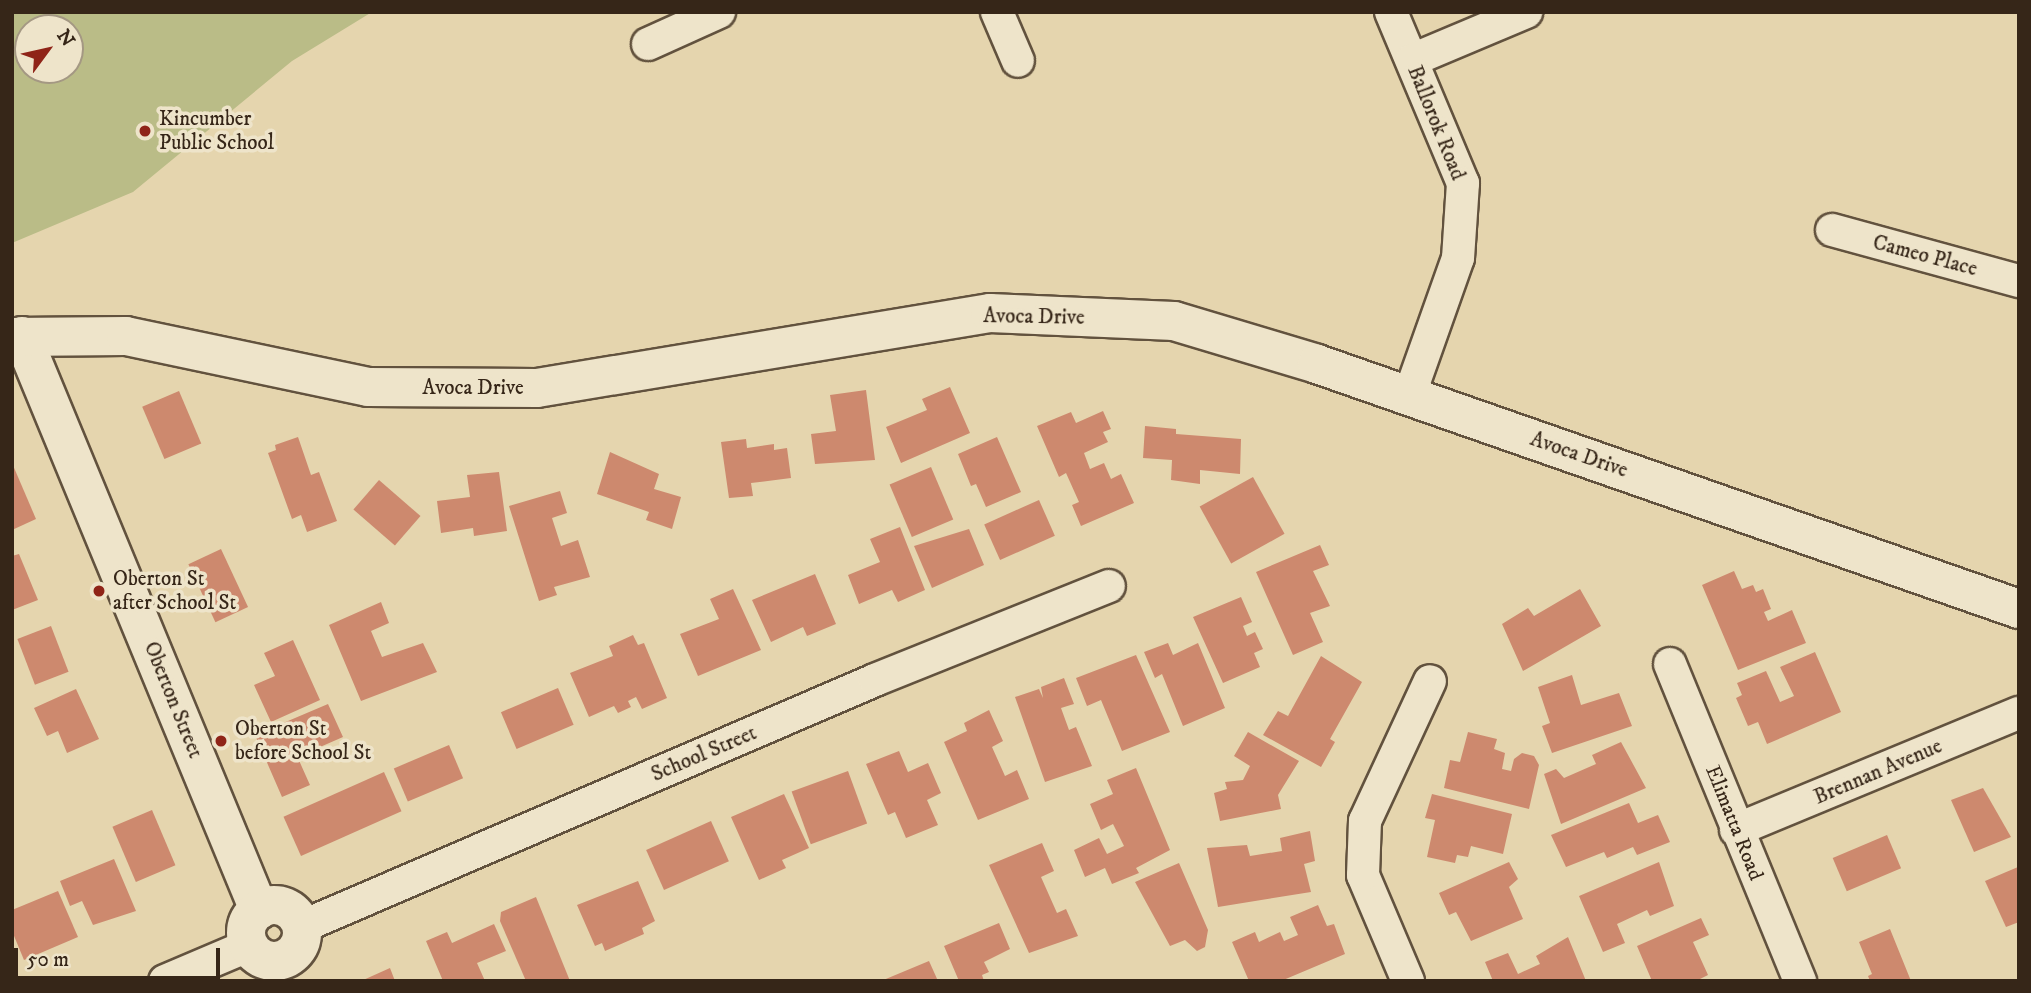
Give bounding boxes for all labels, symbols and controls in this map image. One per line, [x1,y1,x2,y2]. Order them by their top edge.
north arrow [14,14,84,84]
text: N [51,26,79,51]
street label: Ballorok Road [1402,62,1470,184]
place label: Kincumber Public School [159,106,274,156]
marker: Kincumber Public School [137,123,153,139]
street label: Cameo Place [1870,230,1980,282]
street label: Avoca Drive [983,304,1085,330]
street label: Avoca Drive [422,375,524,401]
street label: Avoca Drive [1527,427,1631,483]
place label: Oberton St after School St [113,566,236,616]
marker: Oberton St after School St [91,583,107,599]
street label: Oberton Street [138,638,208,762]
place label: Oberton St before School St [235,716,371,766]
street label: School Street [648,721,760,787]
marker: Oberton St before School St [213,733,229,749]
street label: Brennan Avenue [1810,734,1946,810]
street label: Elimatta Road [1700,762,1768,884]
scale bar [18,934,224,978]
text: 50 m [27,947,69,973]

